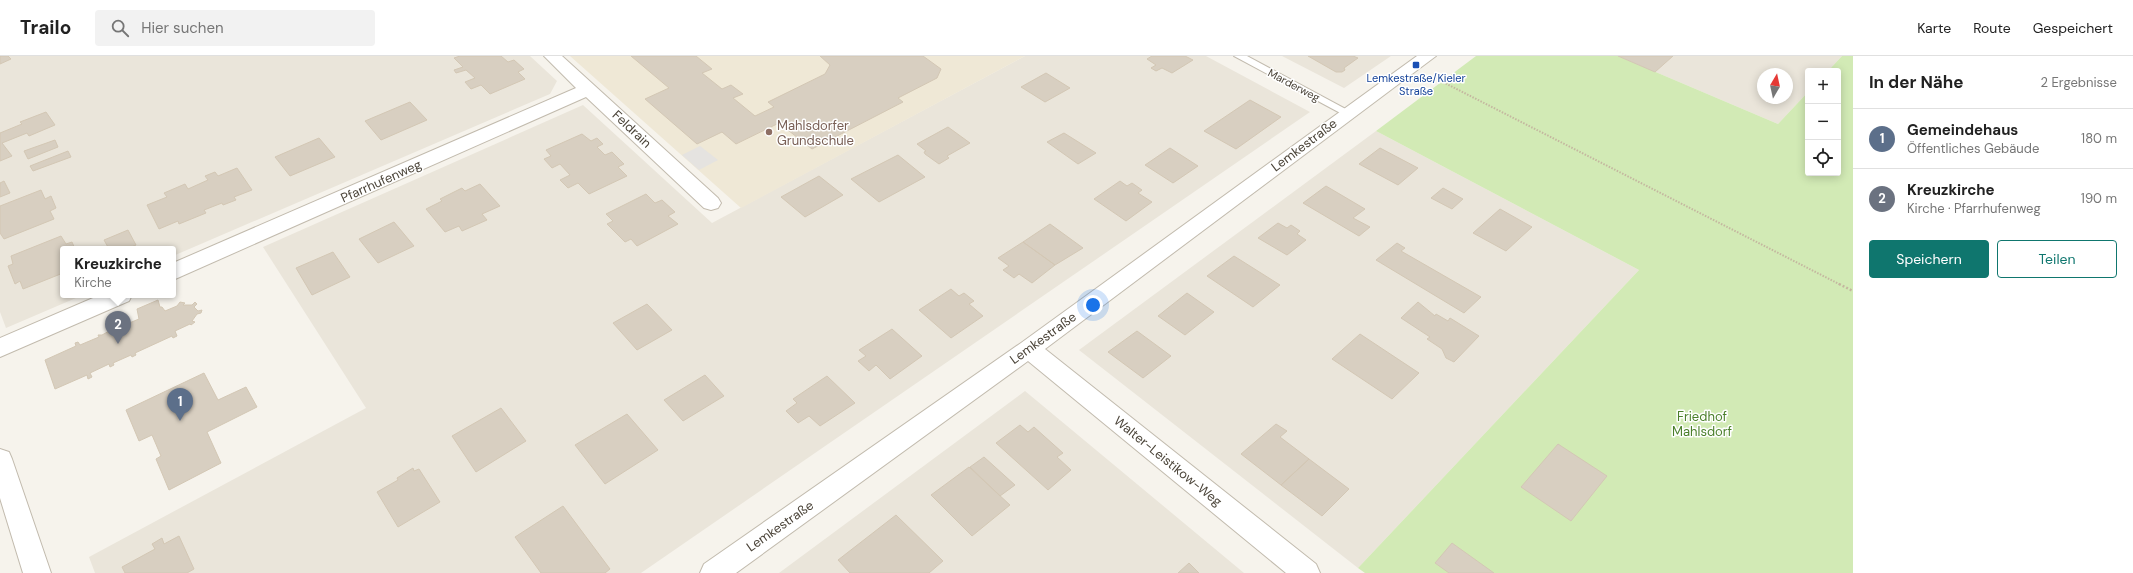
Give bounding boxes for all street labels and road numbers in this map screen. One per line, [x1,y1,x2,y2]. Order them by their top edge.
street label: Marderweg [1266,65,1322,105]
street label: Feldrain [609,107,655,151]
street label: Lemkestraße [1268,115,1340,175]
street label: Pfarrhufenweg [338,156,424,206]
street label: Lemkestraße [1006,308,1080,368]
street label: Walter-Leistikow-Weg [1111,412,1225,510]
street label: Lemkestraße [743,497,817,555]

